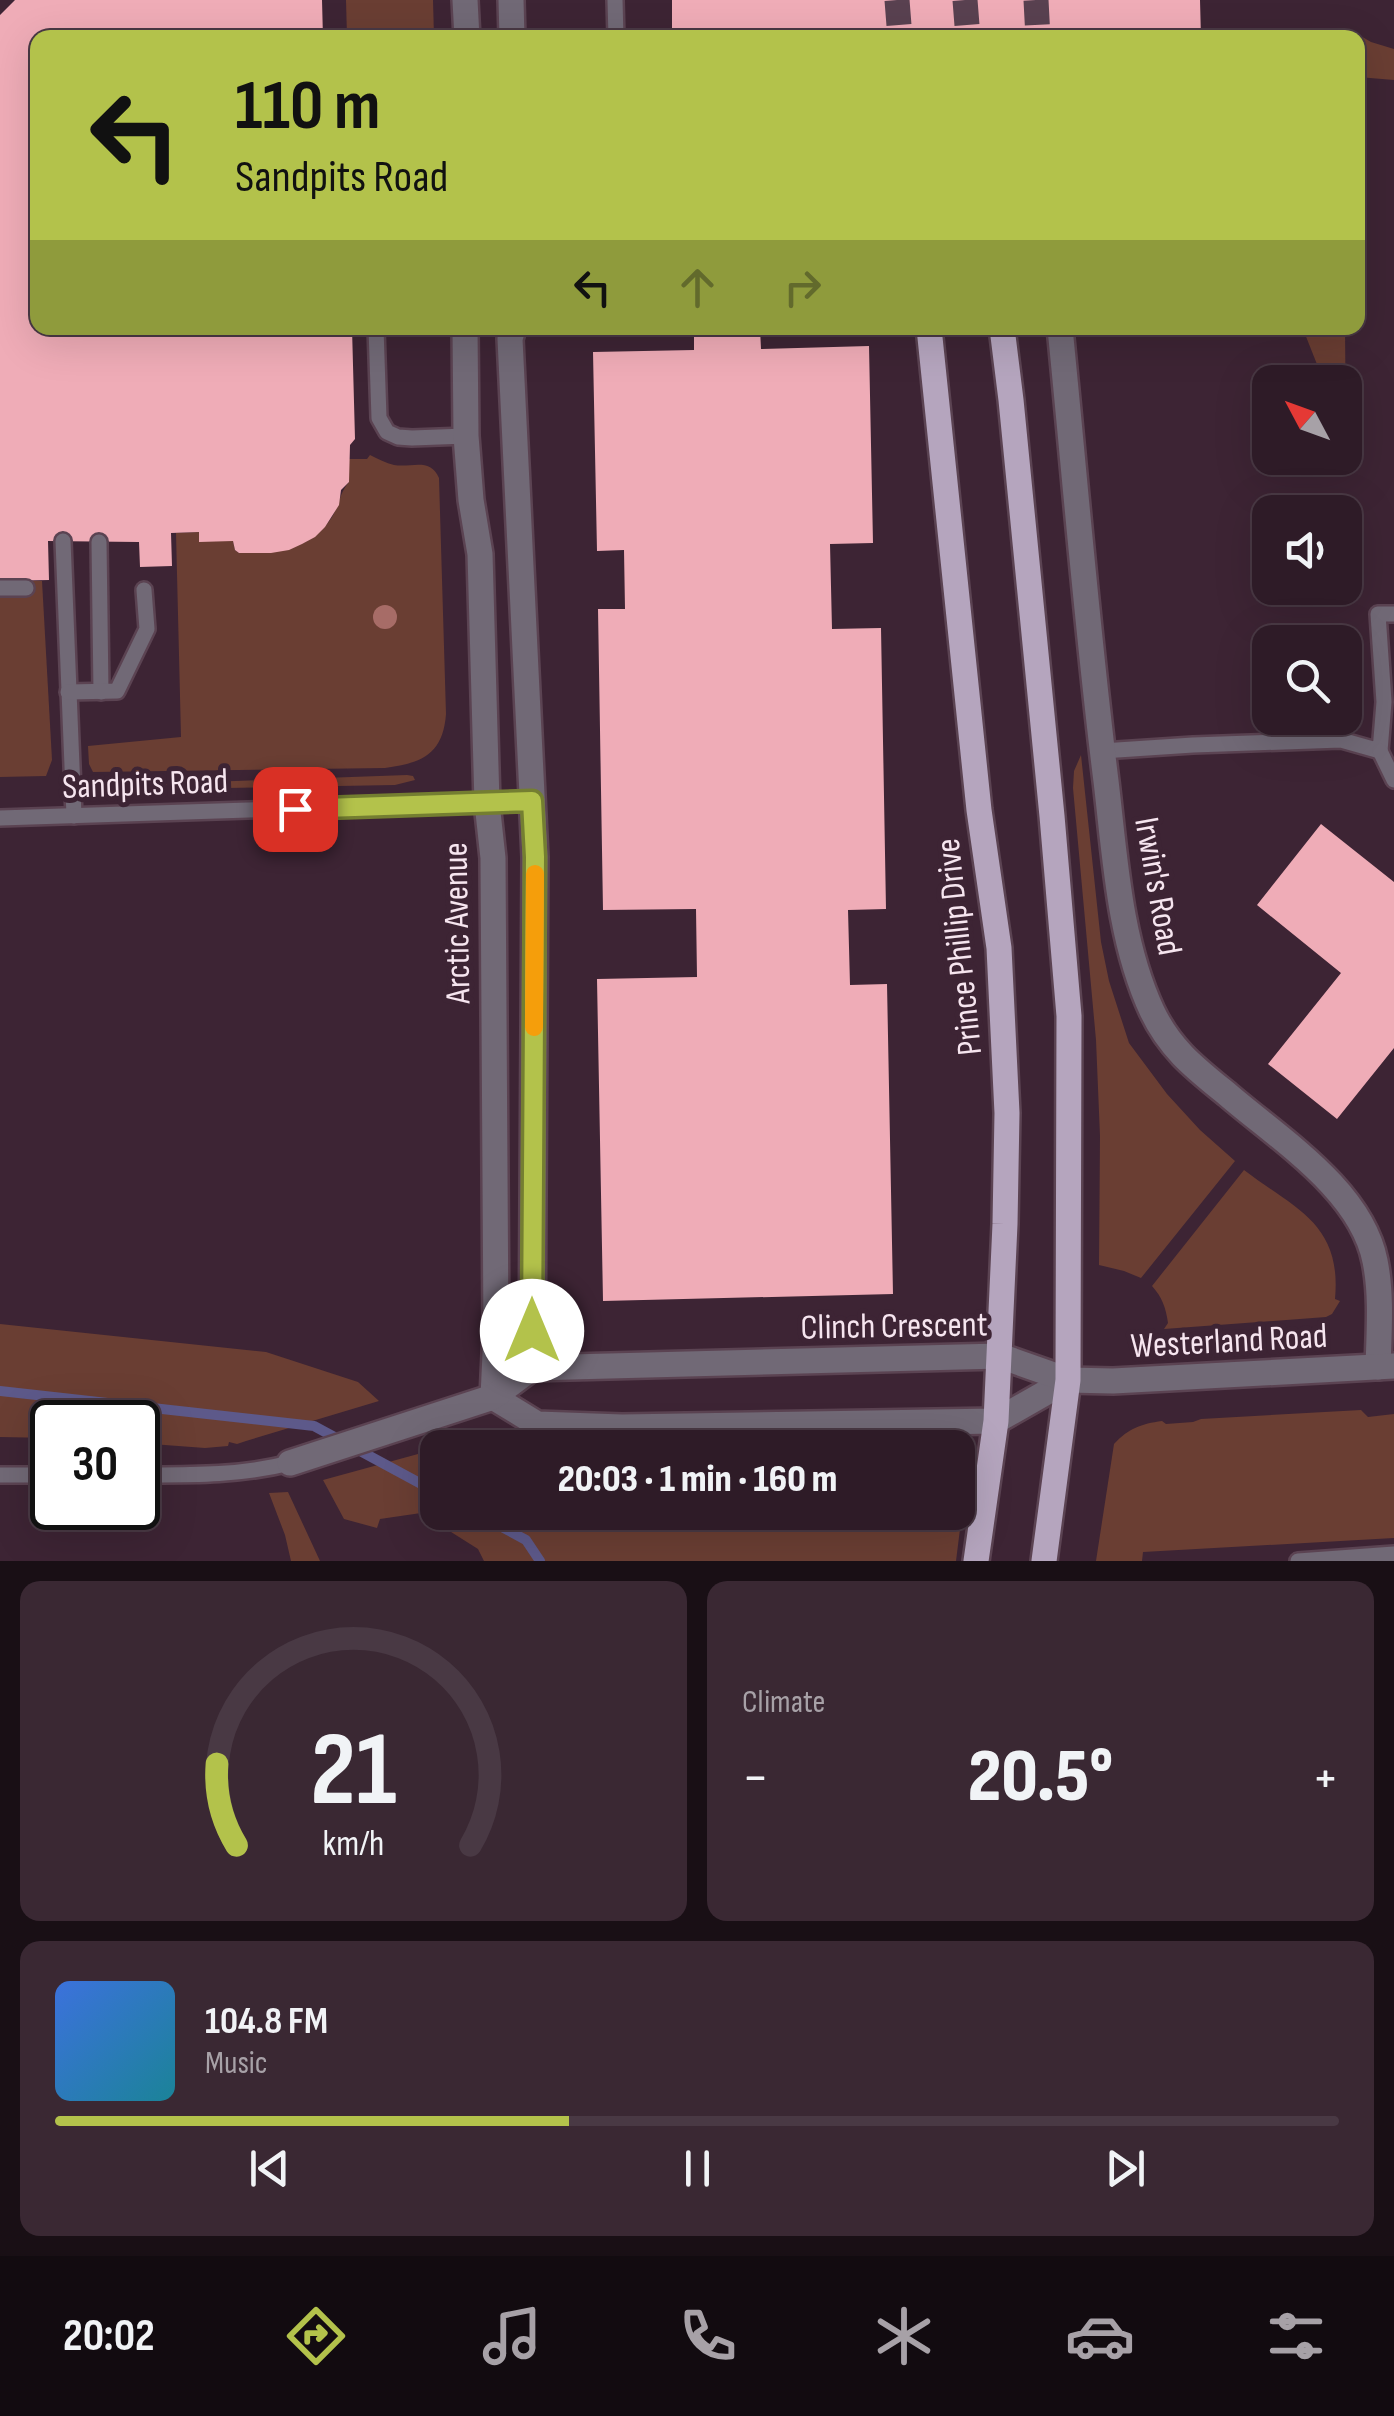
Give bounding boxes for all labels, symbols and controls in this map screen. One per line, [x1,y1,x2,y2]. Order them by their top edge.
text: 110 m [235,65,381,149]
icon: left [70,70,200,200]
text: Sandpits Road [235,150,448,205]
icon: left [565,260,620,315]
icon: ahead [670,260,725,315]
icon: right [775,260,830,315]
north arrow [1252,365,1362,475]
map controls [1252,365,1362,735]
button: sound [1252,495,1362,605]
button: search [1252,625,1362,735]
street label: Sandpits Road [61,760,229,809]
pin [253,767,338,852]
icon: arrive [268,782,323,837]
street label: Irwin's Road [1124,814,1191,959]
street label: Prince Phillip Drive [927,836,992,1057]
street label: Arctic Avenue [435,842,480,1005]
position arrow [480,1279,584,1383]
street label: Clinch Crescent [800,1303,988,1350]
street label: Westerland Road [1130,1315,1328,1368]
speed limit sign: 30 [30,1400,160,1530]
text: 20:03 · 1 min · 160 m [558,1457,837,1502]
text: Climate [742,1683,825,1722]
text: 21 [310,1709,397,1834]
text: 20.5° [968,1732,1113,1823]
text: − [742,1745,769,1812]
text: + [1312,1745,1339,1812]
text: km/h [323,1823,384,1866]
text: 104.8 FM [205,1999,328,2044]
text: Music [205,2044,268,2083]
icon: previous [242,2141,297,2196]
icon: pause [670,2141,725,2196]
icon: next [1098,2141,1153,2196]
icon: directions [281,2301,351,2371]
icon: music [477,2301,547,2371]
icon: phone [673,2301,743,2371]
icon: climate [869,2301,939,2371]
icon: car [1065,2301,1135,2371]
icon: filters [1261,2301,1331,2371]
text: 20:02 [63,2309,155,2364]

